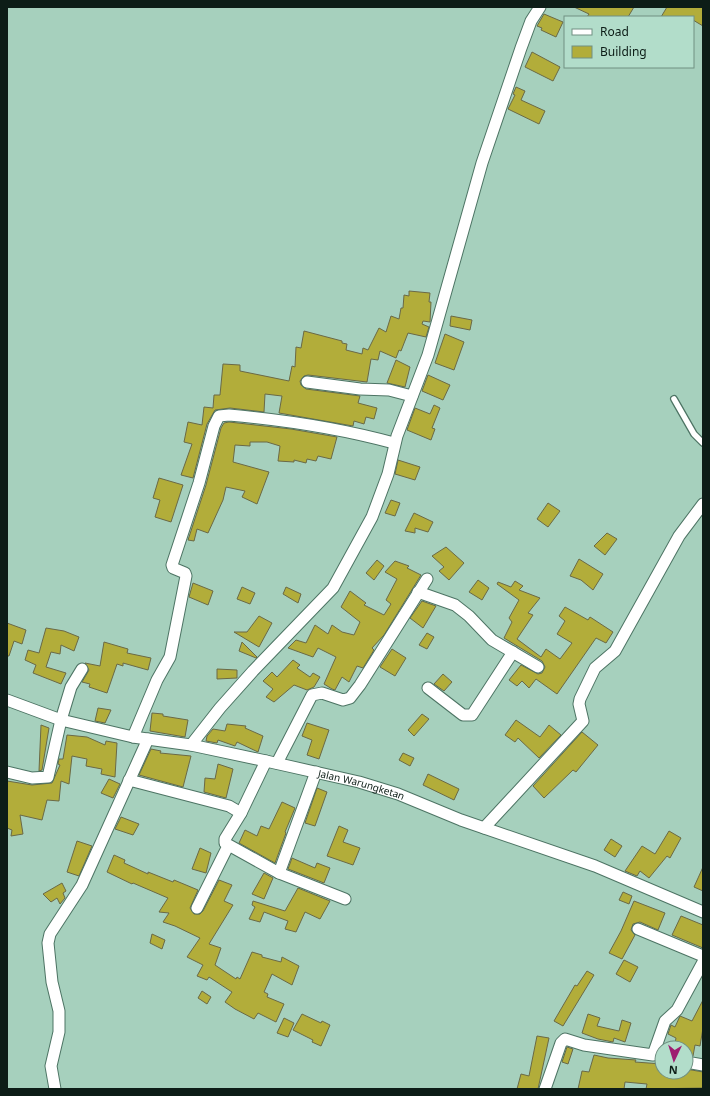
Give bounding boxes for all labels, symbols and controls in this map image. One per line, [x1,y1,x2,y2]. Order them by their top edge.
legend [564,16,694,68]
text: Road [600,23,629,40]
text: Building [600,43,647,60]
street label: Jalan Warungketan [316,766,407,803]
north arrow [654,1040,694,1080]
text: N [668,1063,678,1078]

